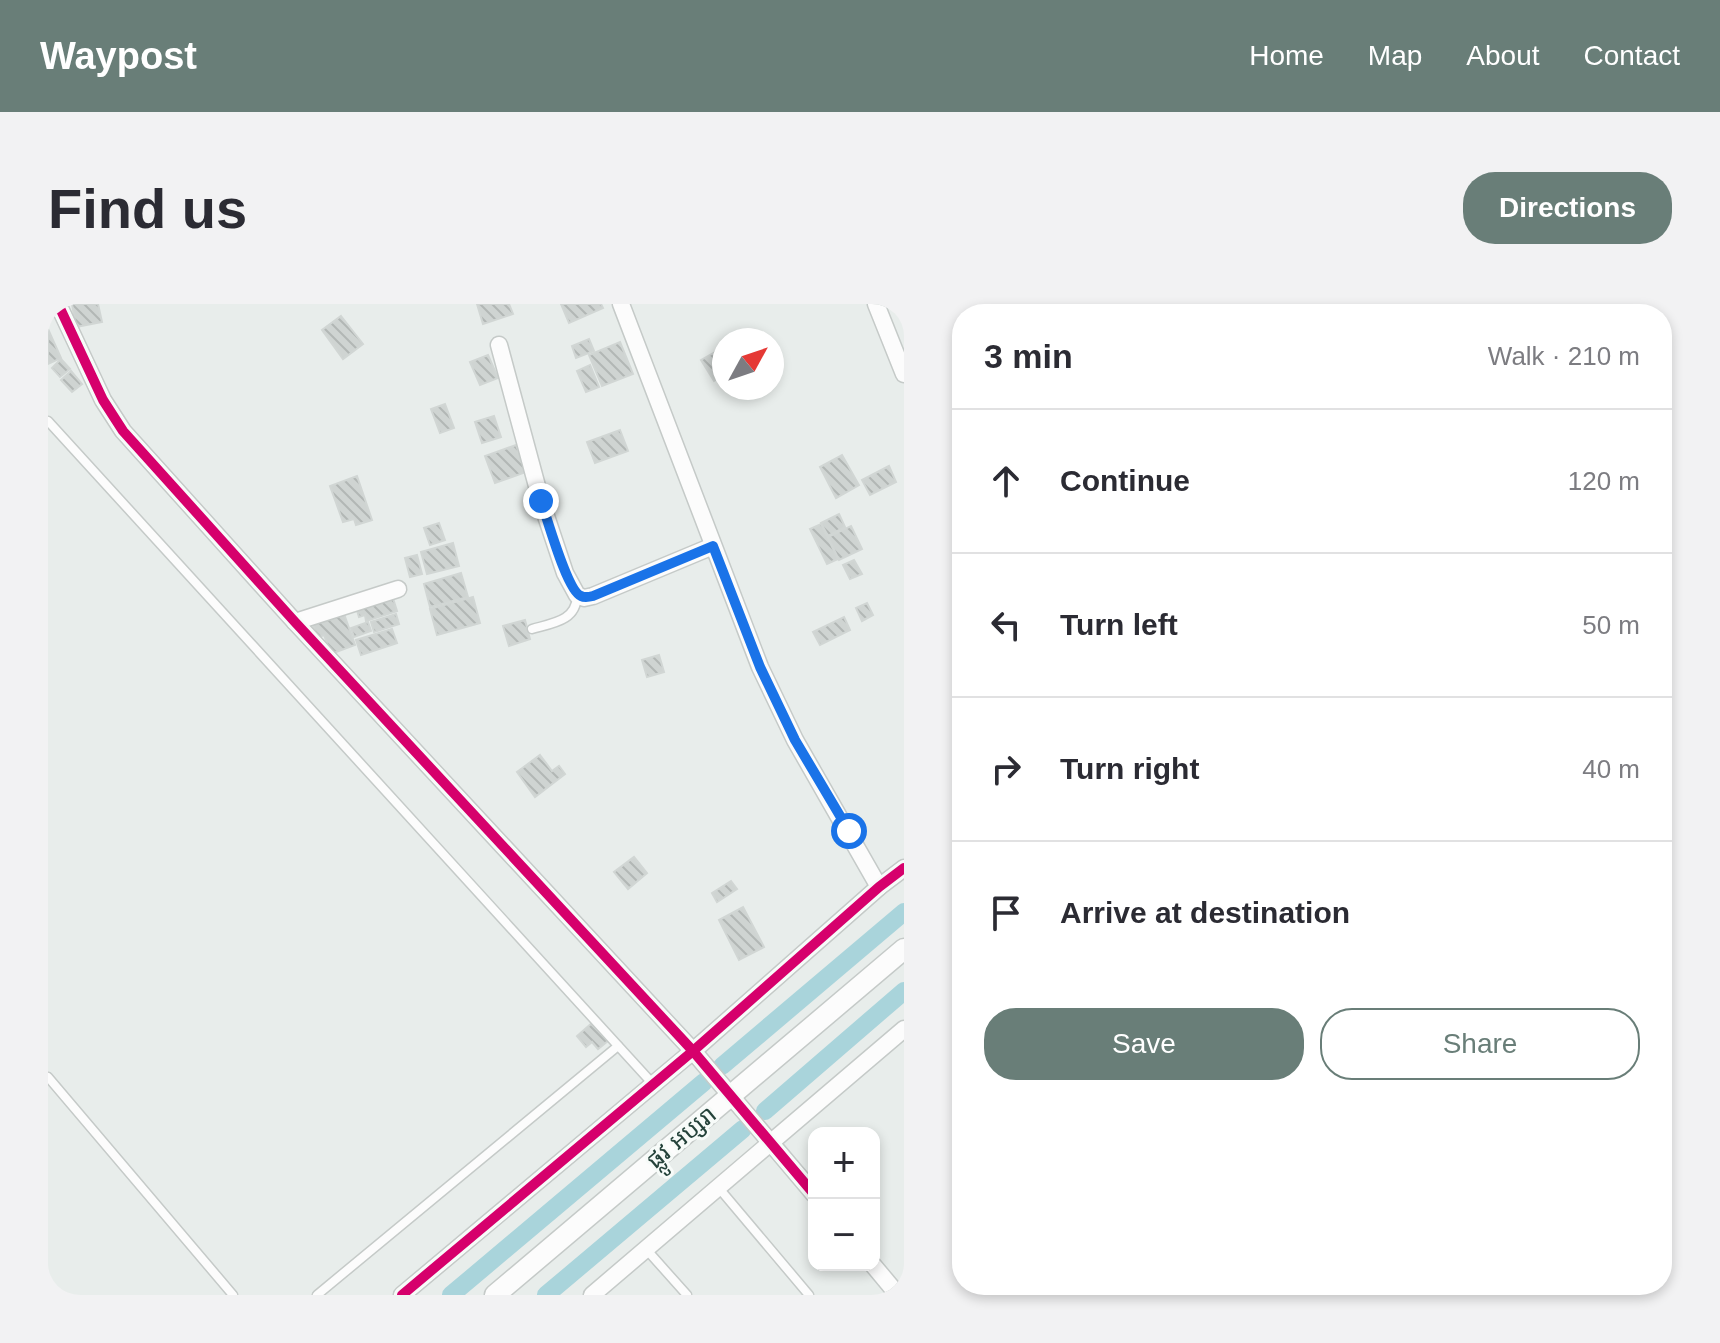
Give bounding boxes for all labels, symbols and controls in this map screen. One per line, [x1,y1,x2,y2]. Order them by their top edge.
text: Waypost [40,35,197,77]
text: Home [1249,40,1324,71]
text: Map [1368,40,1422,71]
text: About [1466,40,1540,71]
text: Contact [1584,40,1680,71]
button: Directions [1463,172,1672,244]
text: Find us [48,177,247,240]
north arrow [712,328,784,400]
text: 3 min [984,337,1073,375]
text: Walk · 210 m [1488,341,1640,371]
icon: ahead [984,459,1028,503]
text: Continue [1060,464,1190,497]
text: 120 m [1568,466,1640,496]
route end [523,483,559,519]
icon: left [984,603,1028,647]
text: Turn left [1060,608,1178,641]
text: 50 m [1582,610,1640,640]
icon: right [984,747,1028,791]
text: Turn right [1060,752,1199,785]
text: 40 m [1582,754,1640,784]
route start [831,813,867,849]
icon: arrive [984,891,1028,935]
text: Arrive at destination [1060,896,1350,929]
button: Save [984,1008,1304,1080]
button: Share [1320,1008,1640,1080]
street label: ផ្លូវ អប្សរា [641,1100,727,1181]
map controls [808,1127,880,1271]
button: + [808,1127,880,1199]
button: − [808,1199,880,1271]

